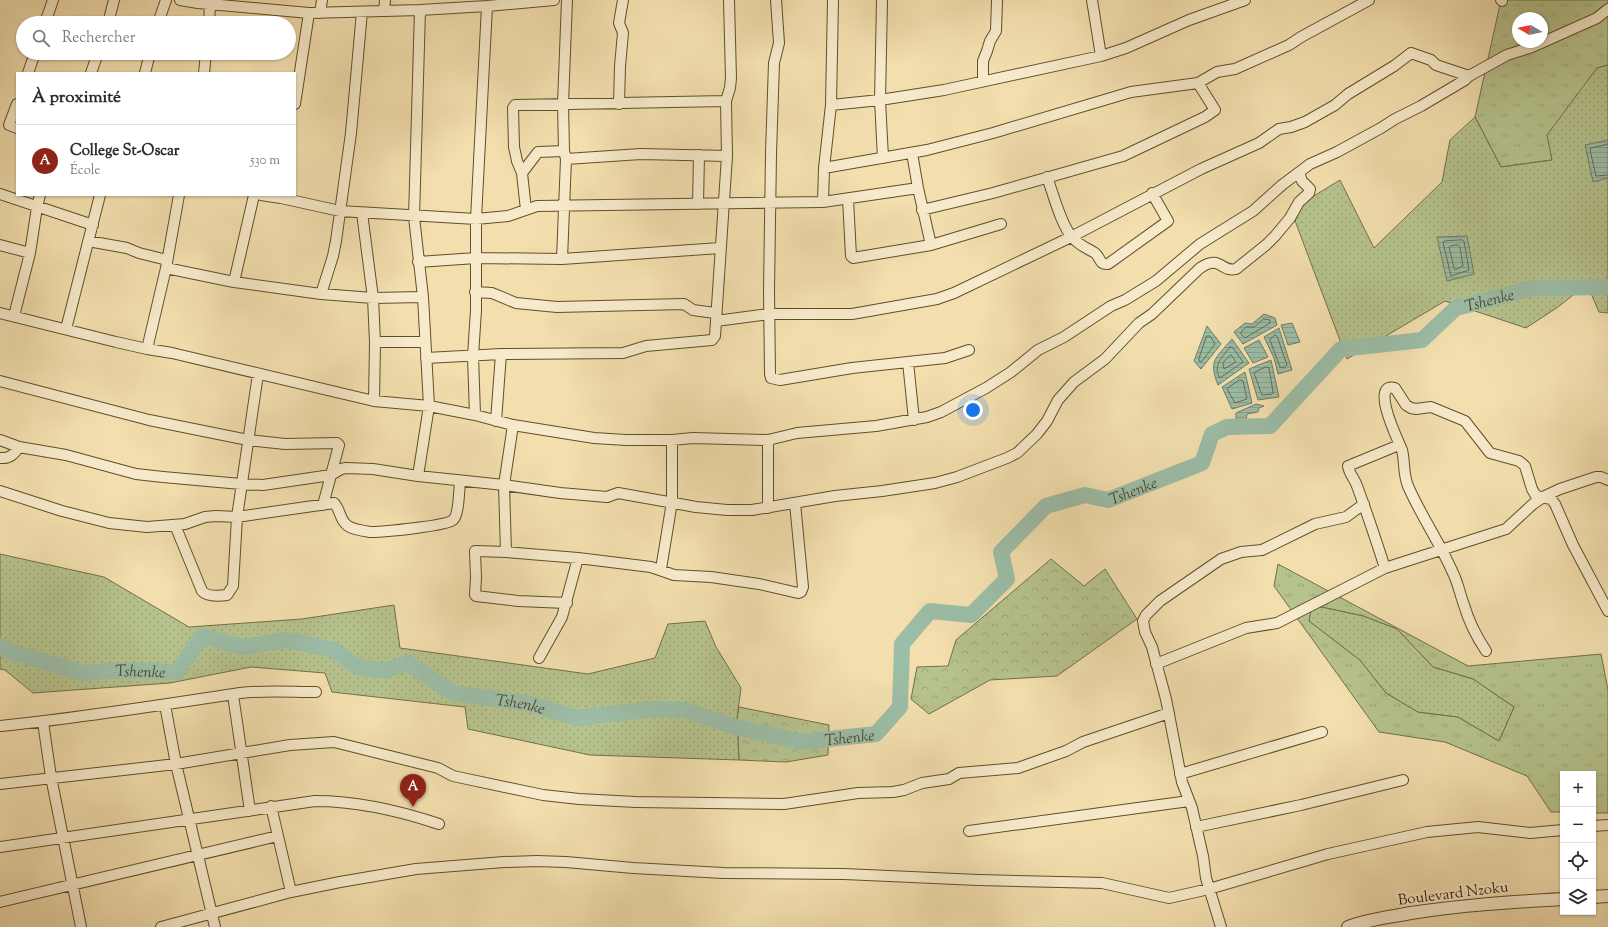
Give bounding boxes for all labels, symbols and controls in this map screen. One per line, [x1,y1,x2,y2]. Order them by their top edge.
north arrow [1512,12,1548,48]
search box [16,16,296,60]
icon: search [30,27,52,49]
text: Rechercher [62,28,135,49]
text: À proximité [32,86,121,110]
text: College St-Oscar [70,141,179,162]
text: A [40,152,50,170]
text: 530 m [250,152,280,170]
text: École [70,162,100,180]
water label: Tshenke [1463,285,1517,319]
your location [963,400,983,420]
water label: Tshenke [1106,473,1161,513]
water label: Tshenke [115,661,166,686]
water label: Tshenke [494,690,548,722]
water label: Tshenke [823,725,876,753]
map controls [1560,771,1596,915]
button: + [1560,771,1596,807]
pin: A [400,774,426,807]
button: − [1560,807,1596,843]
button: locate [1560,843,1596,879]
street label: Boulevard Nzoku [1397,877,1510,912]
button: layers [1560,879,1596,915]

